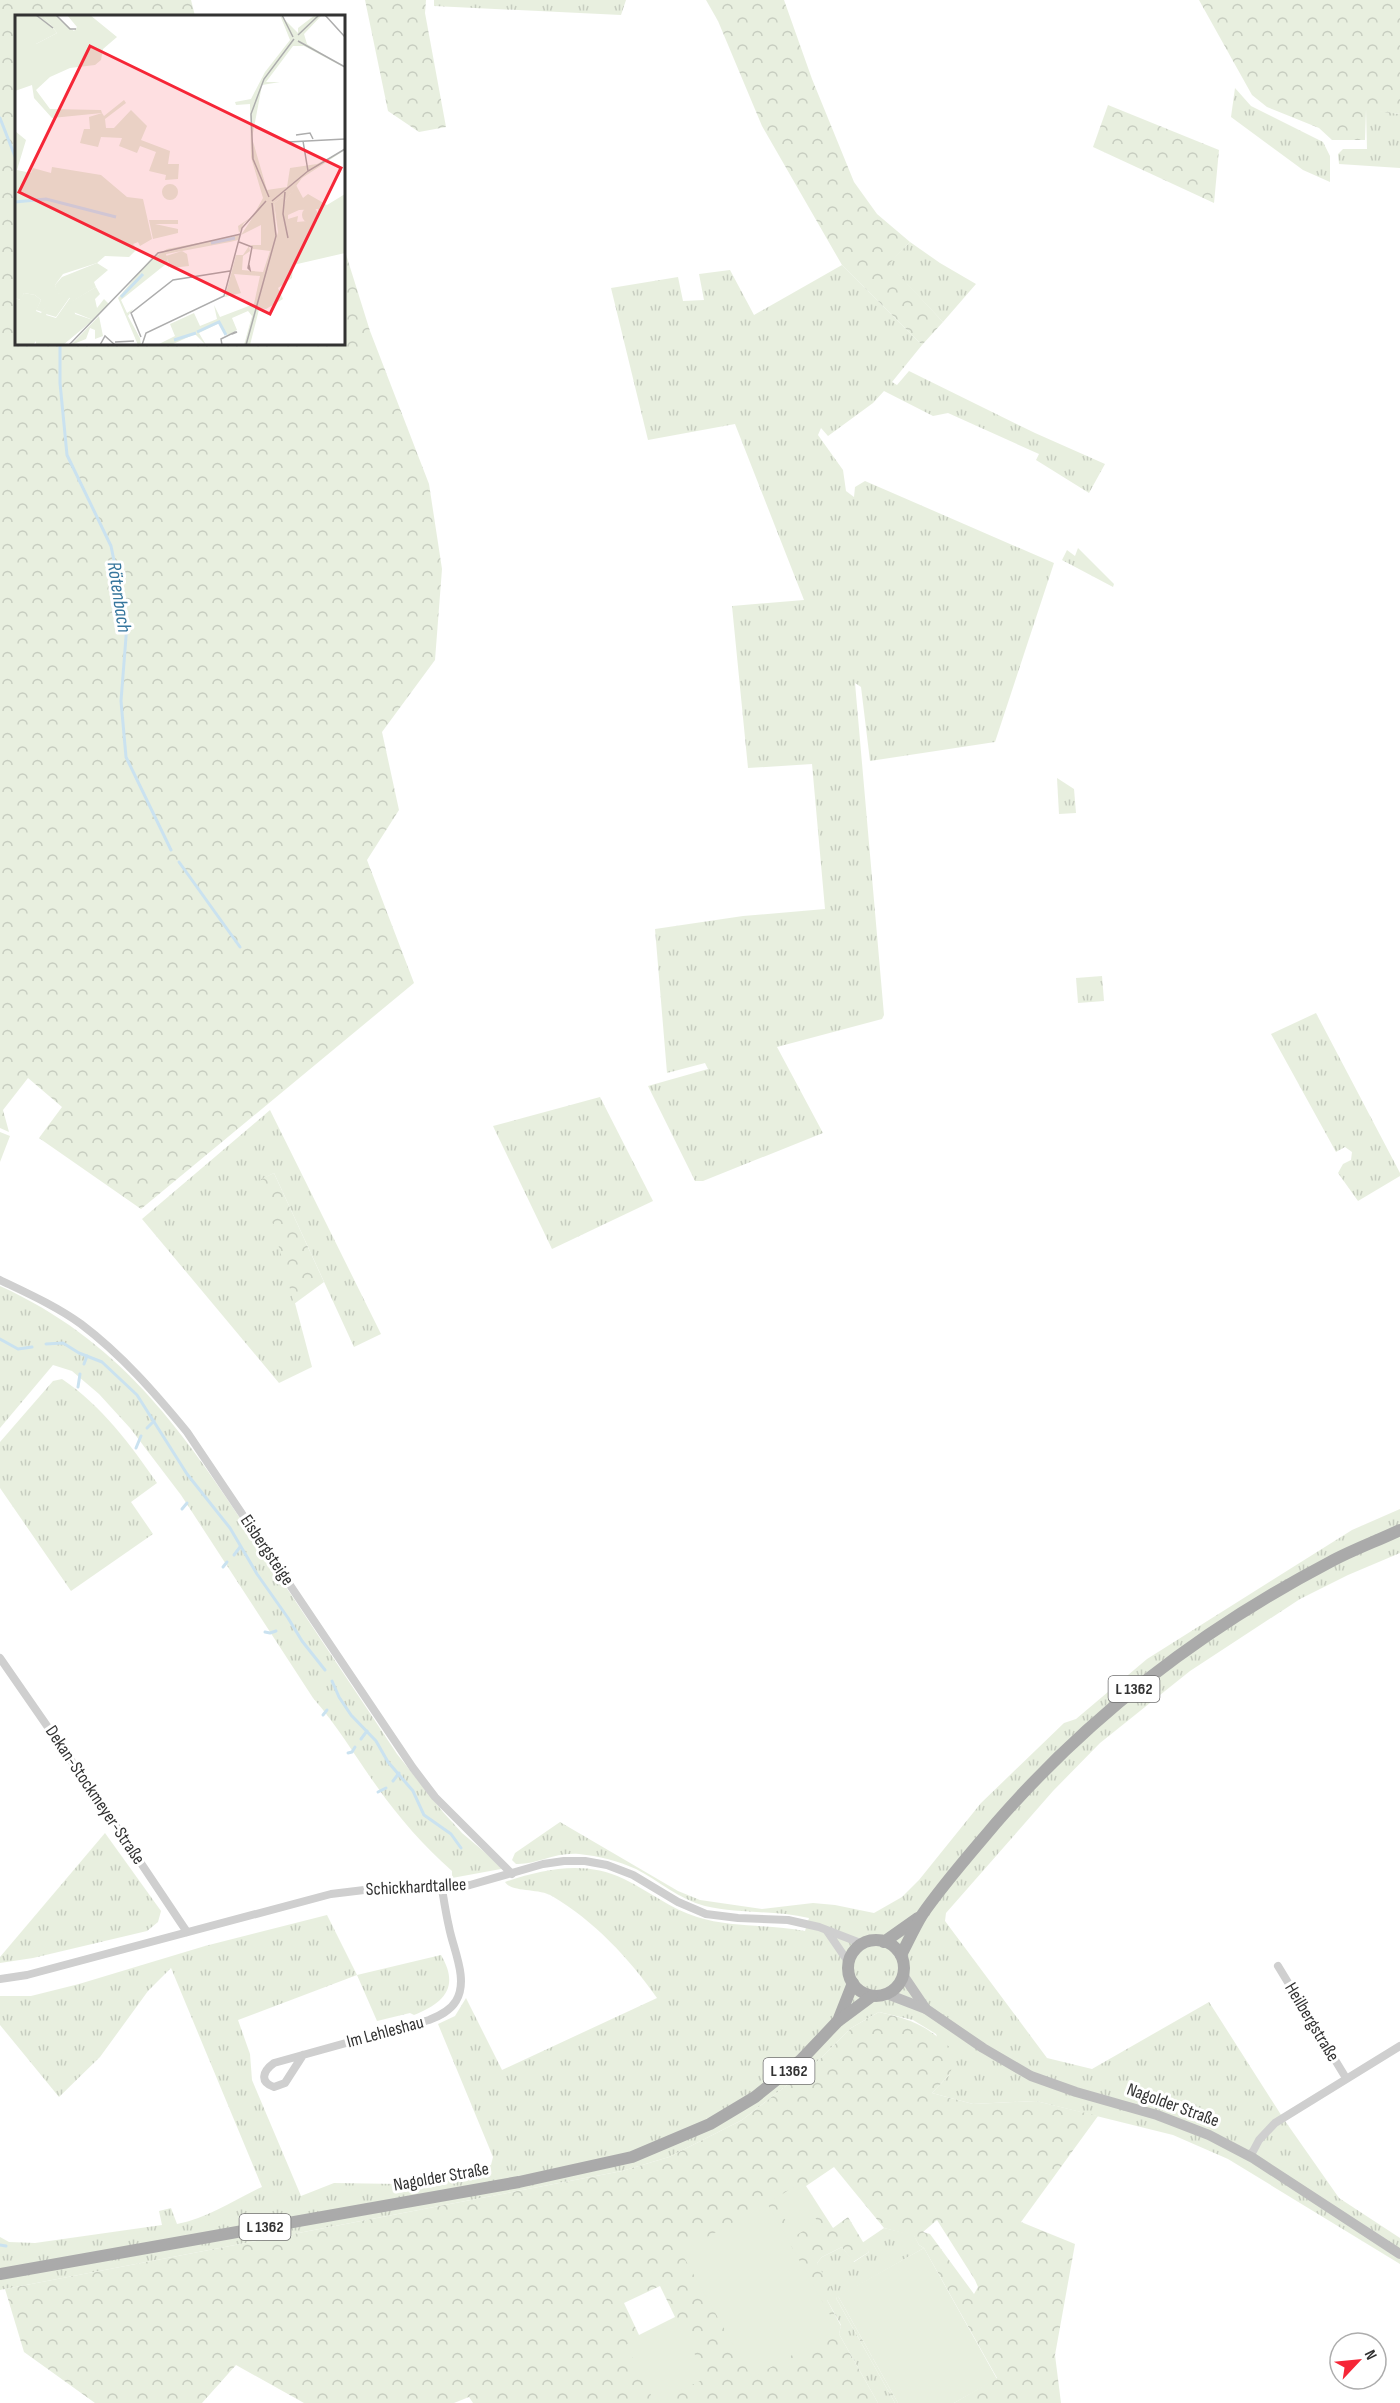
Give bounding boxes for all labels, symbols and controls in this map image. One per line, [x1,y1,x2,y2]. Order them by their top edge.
inset map [15,15,345,345]
water label: Rötenbach [102,560,136,634]
street label: Eisbergsteige [236,1511,298,1589]
road number: L 1362 [1108,1676,1160,1702]
street label: Dekan-Stockmeyer-Straße [41,1722,149,1868]
street label: Schickhardtallee [365,1874,467,1900]
street label: Heilbergstraße [1280,1979,1344,2065]
street label: Im Lehleshau [344,2012,426,2052]
road number: L 1362 [764,2058,814,2084]
street label: Nagolder Straße [1124,2079,1222,2131]
street label: Nagolder Straße [392,2158,490,2196]
road number: L 1362 [240,2214,290,2240]
north arrow [1328,2331,1388,2391]
text: N [1360,2347,1381,2363]

